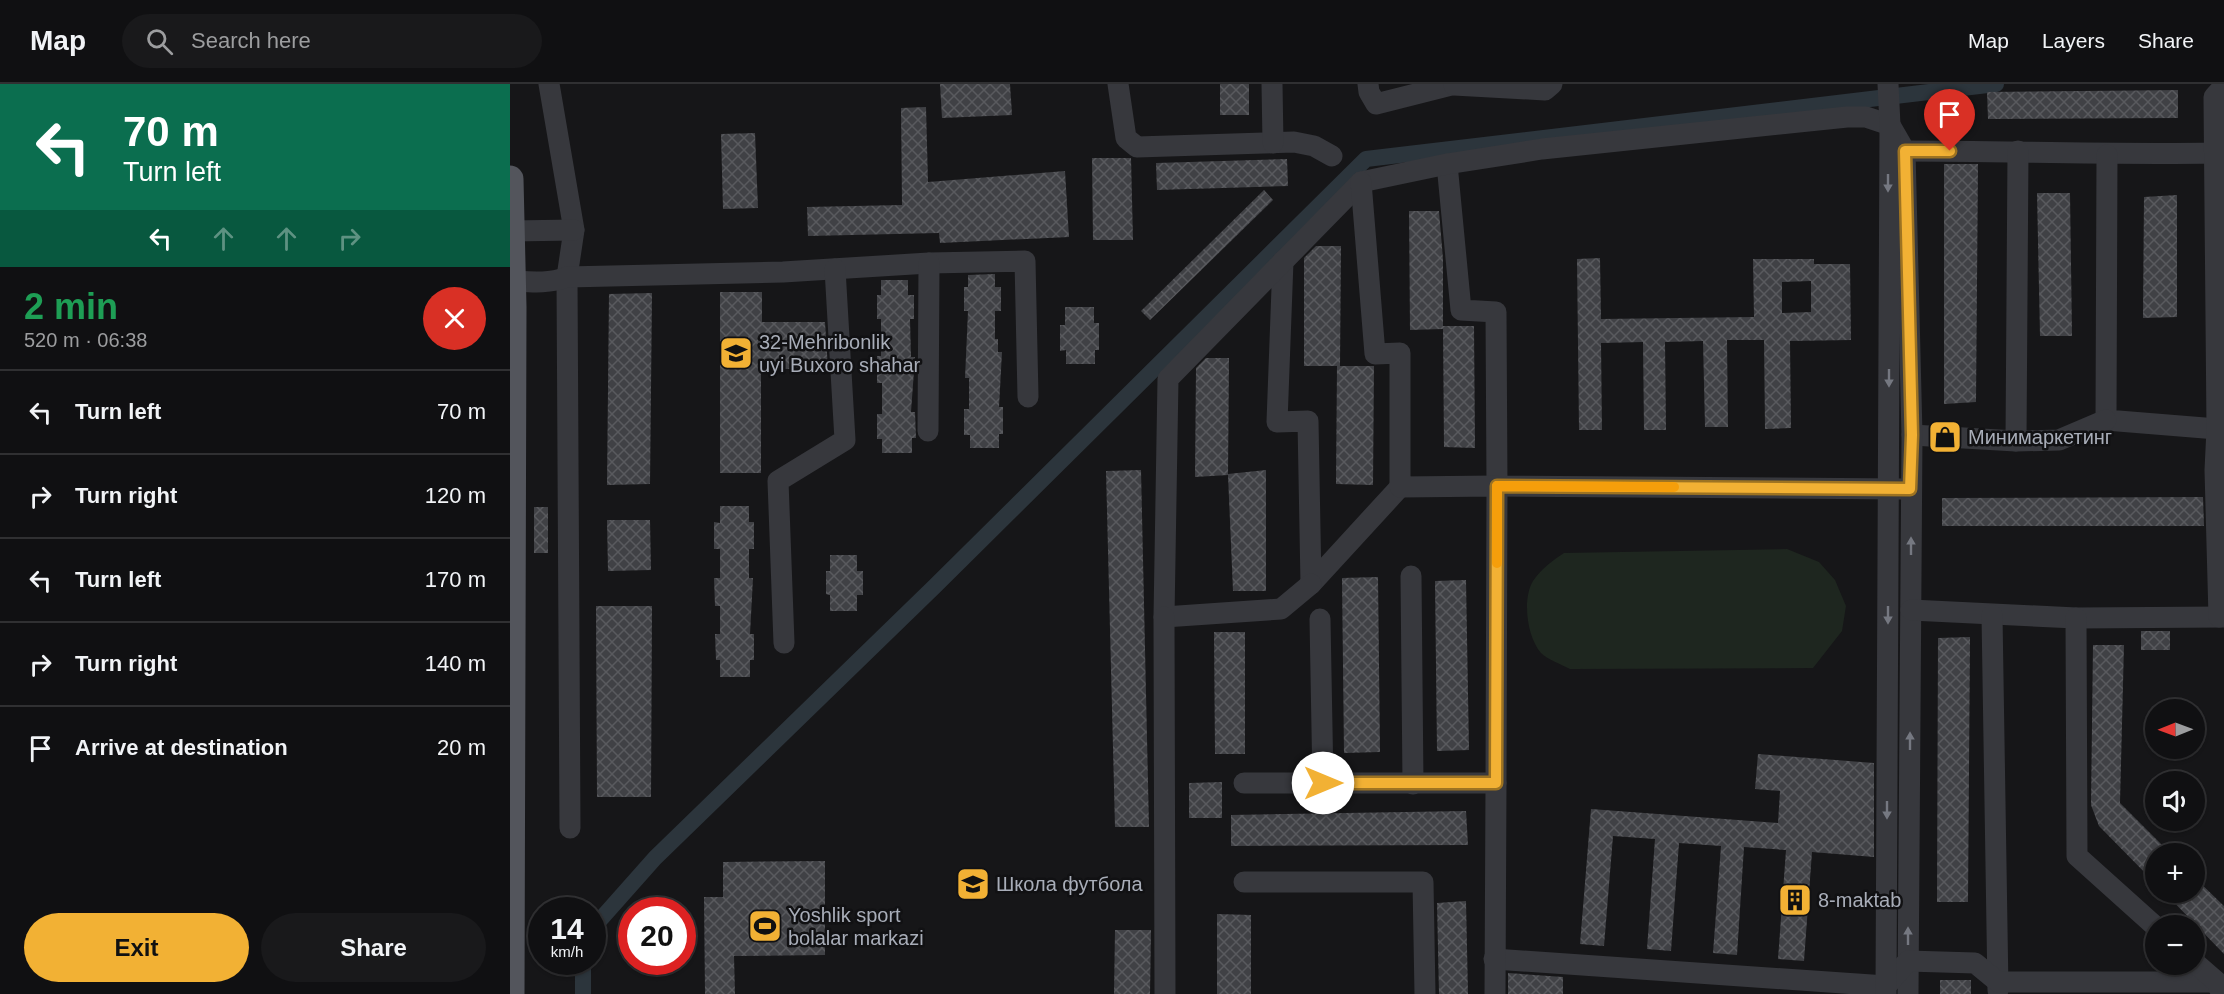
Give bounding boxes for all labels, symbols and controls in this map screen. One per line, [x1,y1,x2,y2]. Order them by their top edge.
search box [122,14,542,68]
text: Map [30,25,86,56]
icon: search [143,25,176,58]
text: Search here [191,28,311,53]
text: Map [1968,29,2009,52]
text: Layers [2042,29,2105,52]
text: Share [2138,29,2194,52]
pin [1924,89,1975,151]
icon: arrive [1933,98,1966,131]
icon: left [24,108,102,186]
text: 70 m [123,108,219,155]
text: Turn left [123,157,221,187]
one-way arrow [1883,174,1893,193]
icon: left [144,222,177,255]
icon: ahead [207,222,240,255]
icon: ahead [270,222,303,255]
icon: right [333,222,366,255]
text: 2 min [24,286,118,327]
button: close [423,287,486,350]
text: 520 m · 06:38 [24,329,147,351]
place label: 32-Mehribonlik uyi Buxoro shahar [759,331,921,376]
school or university icon: 32-Mehribonlik uyi Buxoro shahar [718,335,754,371]
one-way arrow [1884,369,1893,388]
icon: left [24,396,57,429]
text: Turn left [75,399,161,424]
text: 70 m [437,399,486,424]
shop icon: Минимаркетинг [1927,419,1963,455]
place label: Минимаркетинг [1968,426,2112,448]
icon: right [24,480,57,513]
text: Turn right [75,483,177,508]
text: 120 m [425,483,486,508]
one-way arrow [1906,536,1916,555]
icon: left [24,564,57,597]
text: Turn left [75,567,161,592]
text: 170 m [425,567,486,592]
one-way arrow [1883,606,1893,625]
icon: right [24,648,57,681]
text: Turn right [75,651,177,676]
text: 140 m [425,651,486,676]
north arrow [2145,699,2205,759]
map controls [2145,699,2205,975]
one-way arrow [1905,731,1915,750]
icon: arrive [24,732,57,765]
text: Arrive at destination [75,735,288,760]
text: 20 m [437,735,486,760]
position arrow [1291,751,1355,815]
button: sound [2145,771,2205,831]
one-way arrow [1882,801,1892,820]
button: + [2145,843,2205,903]
school or university icon: Школа футбола [955,866,991,902]
place label: Школа футбола [996,873,1144,895]
building icon: 8-maktab [1777,882,1813,918]
place label: 8-maktab [1818,889,1901,911]
speed limit sign: 20 [618,897,696,975]
place label: Yoshlik sport bolalar markazi [788,904,924,949]
sports icon: Yoshlik sport bolalar markazi [747,908,783,944]
text: 14 [550,912,584,945]
button: Exit [24,913,249,982]
button: Share [261,913,486,982]
button: − [2145,915,2205,975]
one-way arrow [1903,926,1913,945]
text: km/h [551,943,583,960]

